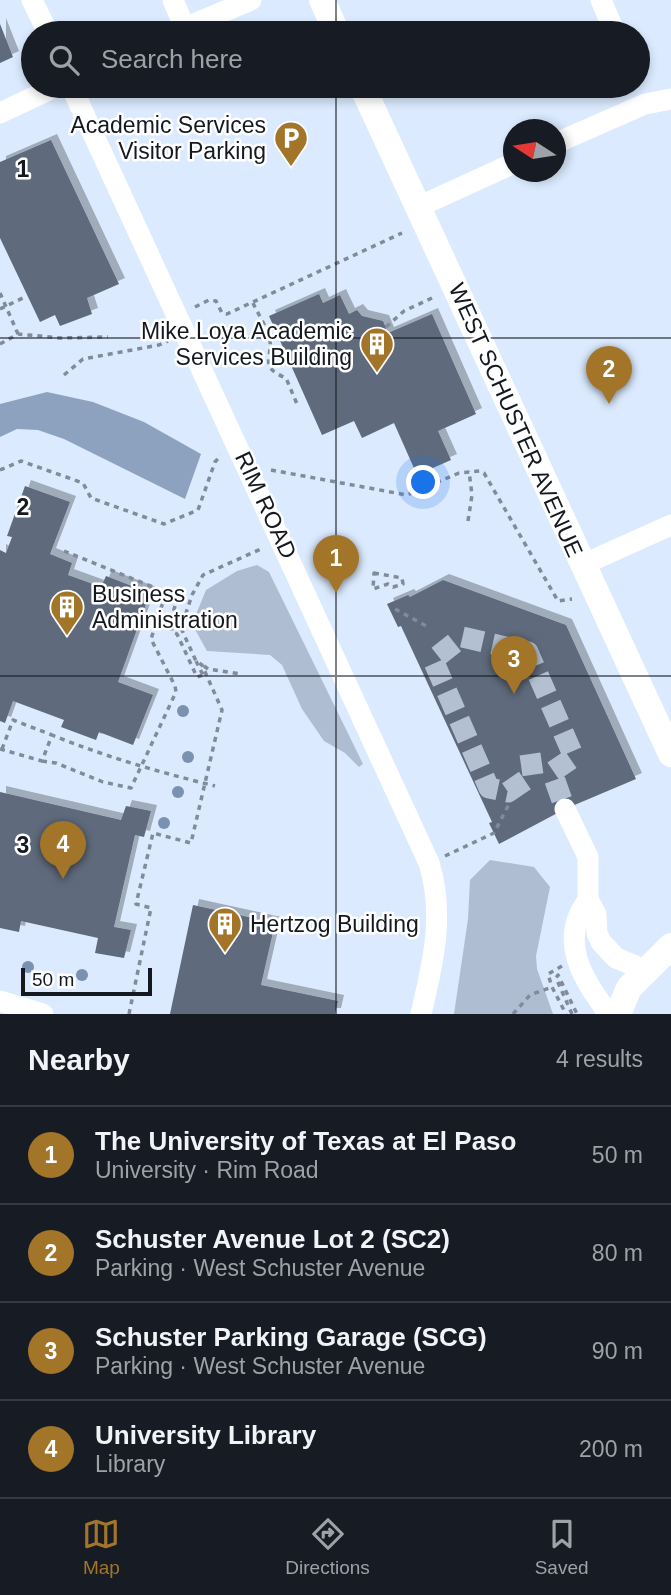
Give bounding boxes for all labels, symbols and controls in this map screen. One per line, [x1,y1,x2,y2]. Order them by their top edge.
search box [21,21,650,98]
icon: search [45,41,83,79]
text: Search here [101,44,243,74]
place label: Academic Services Visitor Parking [70,112,266,164]
parking icon: Academic Services Visitor Parking [272,119,310,168]
north arrow [503,119,566,182]
text: 1 [17,156,30,182]
street label: WEST SCHUSTER AVENUE [444,279,588,561]
place label: Mike Loya Academic Services Building [141,318,352,370]
building icon: Mike Loya Academic Services Building [358,325,396,374]
pin: 2 [586,346,632,404]
street label: RIM ROAD [230,447,302,563]
your location [406,465,440,499]
text: 2 [17,494,29,520]
pin: 1 [313,535,359,593]
place label: Business Administration [92,581,238,633]
building icon: Business Administration [48,588,86,637]
pin: 3 [491,636,537,694]
pin: 4 [40,821,86,879]
text: 3 [17,832,29,858]
building icon: Hertzog Building [206,905,244,954]
place label: Hertzog Building [250,911,419,937]
scale bar [21,965,152,997]
text: 50 m [32,969,74,990]
text: Nearby [28,1043,130,1076]
text: 4 results [556,1046,643,1072]
text: The University of Texas at El Paso [95,1126,516,1156]
text: 1 [45,1142,57,1168]
text: 50 m [592,1142,643,1168]
text: University · Rim Road [95,1157,319,1183]
text: Schuster Avenue Lot 2 (SC2) [95,1224,450,1254]
text: 2 [45,1240,57,1266]
text: 80 m [592,1240,643,1266]
text: Parking · West Schuster Avenue [95,1255,425,1281]
text: Schuster Parking Garage (SCG) [95,1322,487,1352]
text: 3 [45,1338,57,1364]
text: 90 m [592,1338,643,1364]
text: Parking · West Schuster Avenue [95,1353,425,1379]
text: University Library [95,1420,316,1450]
text: 4 [45,1436,57,1462]
text: 200 m [579,1436,643,1462]
text: Library [95,1451,165,1477]
tab: Map [82,1515,120,1579]
tab: Directions [285,1515,370,1579]
tab: Saved [535,1515,589,1579]

